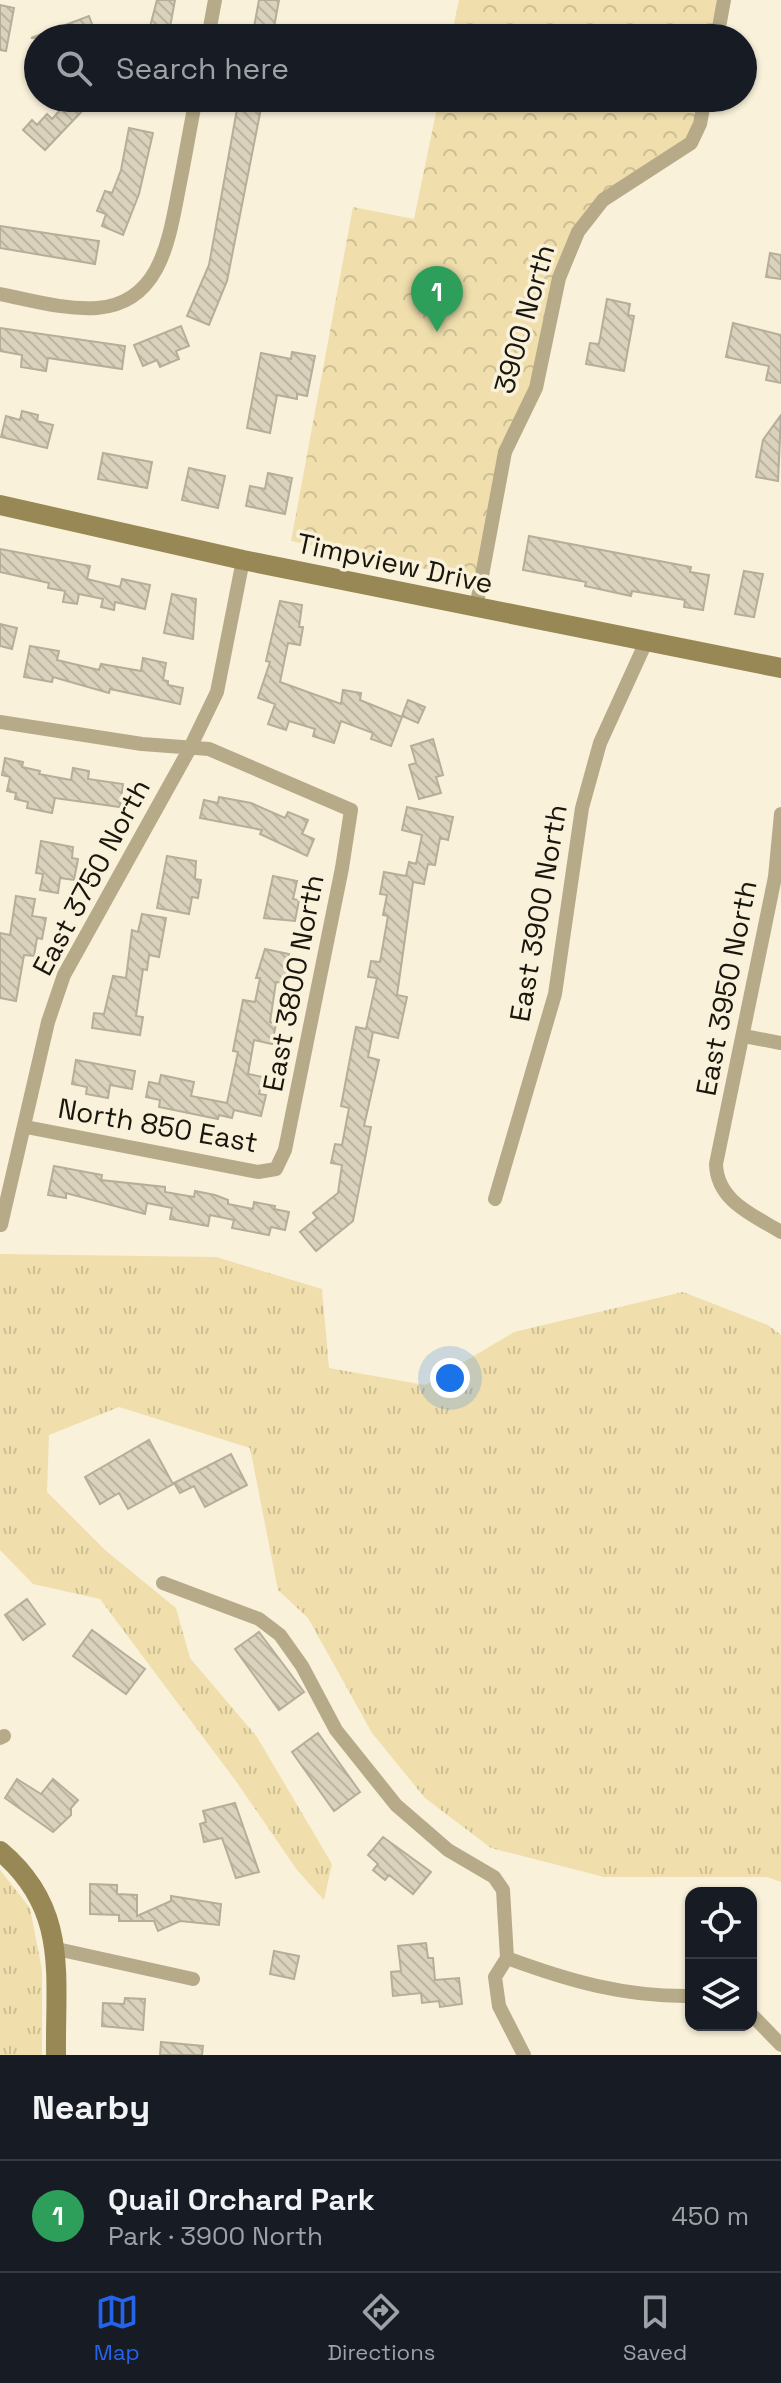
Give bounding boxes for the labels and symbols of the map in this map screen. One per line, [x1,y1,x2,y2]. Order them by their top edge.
street label: 3900 North [486,240,562,398]
pin: 1 [411,266,463,332]
street label: Timpview Drive [294,525,496,601]
street label: East 3750 North [24,773,158,981]
street label: East 3900 North [501,802,575,1024]
street label: East 3800 North [254,871,332,1095]
street label: East 3950 North [687,877,765,1099]
street label: North 850 East [55,1090,261,1160]
your location [430,1358,470,1398]

